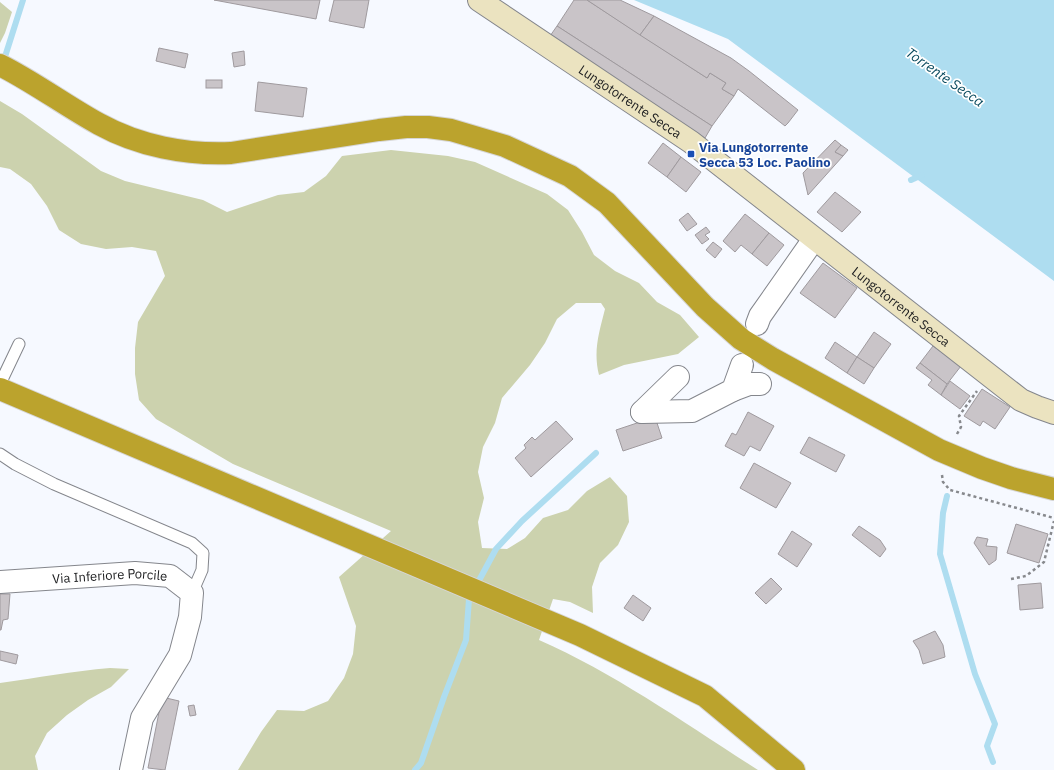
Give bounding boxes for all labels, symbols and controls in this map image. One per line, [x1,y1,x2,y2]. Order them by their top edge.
water label: Torrente Secca [902,43,988,111]
street label: Lungotorrente Secca [575,61,685,142]
place label: Via Lungotorrente Secca 53 Loc. Paolino [699,139,831,171]
marker: Via Lungotorrente Secca 53 Loc. Paolino [686,149,696,159]
street label: Lungotorrente Secca [849,263,954,350]
street label: Via Inferiore Porcile [52,564,168,587]

